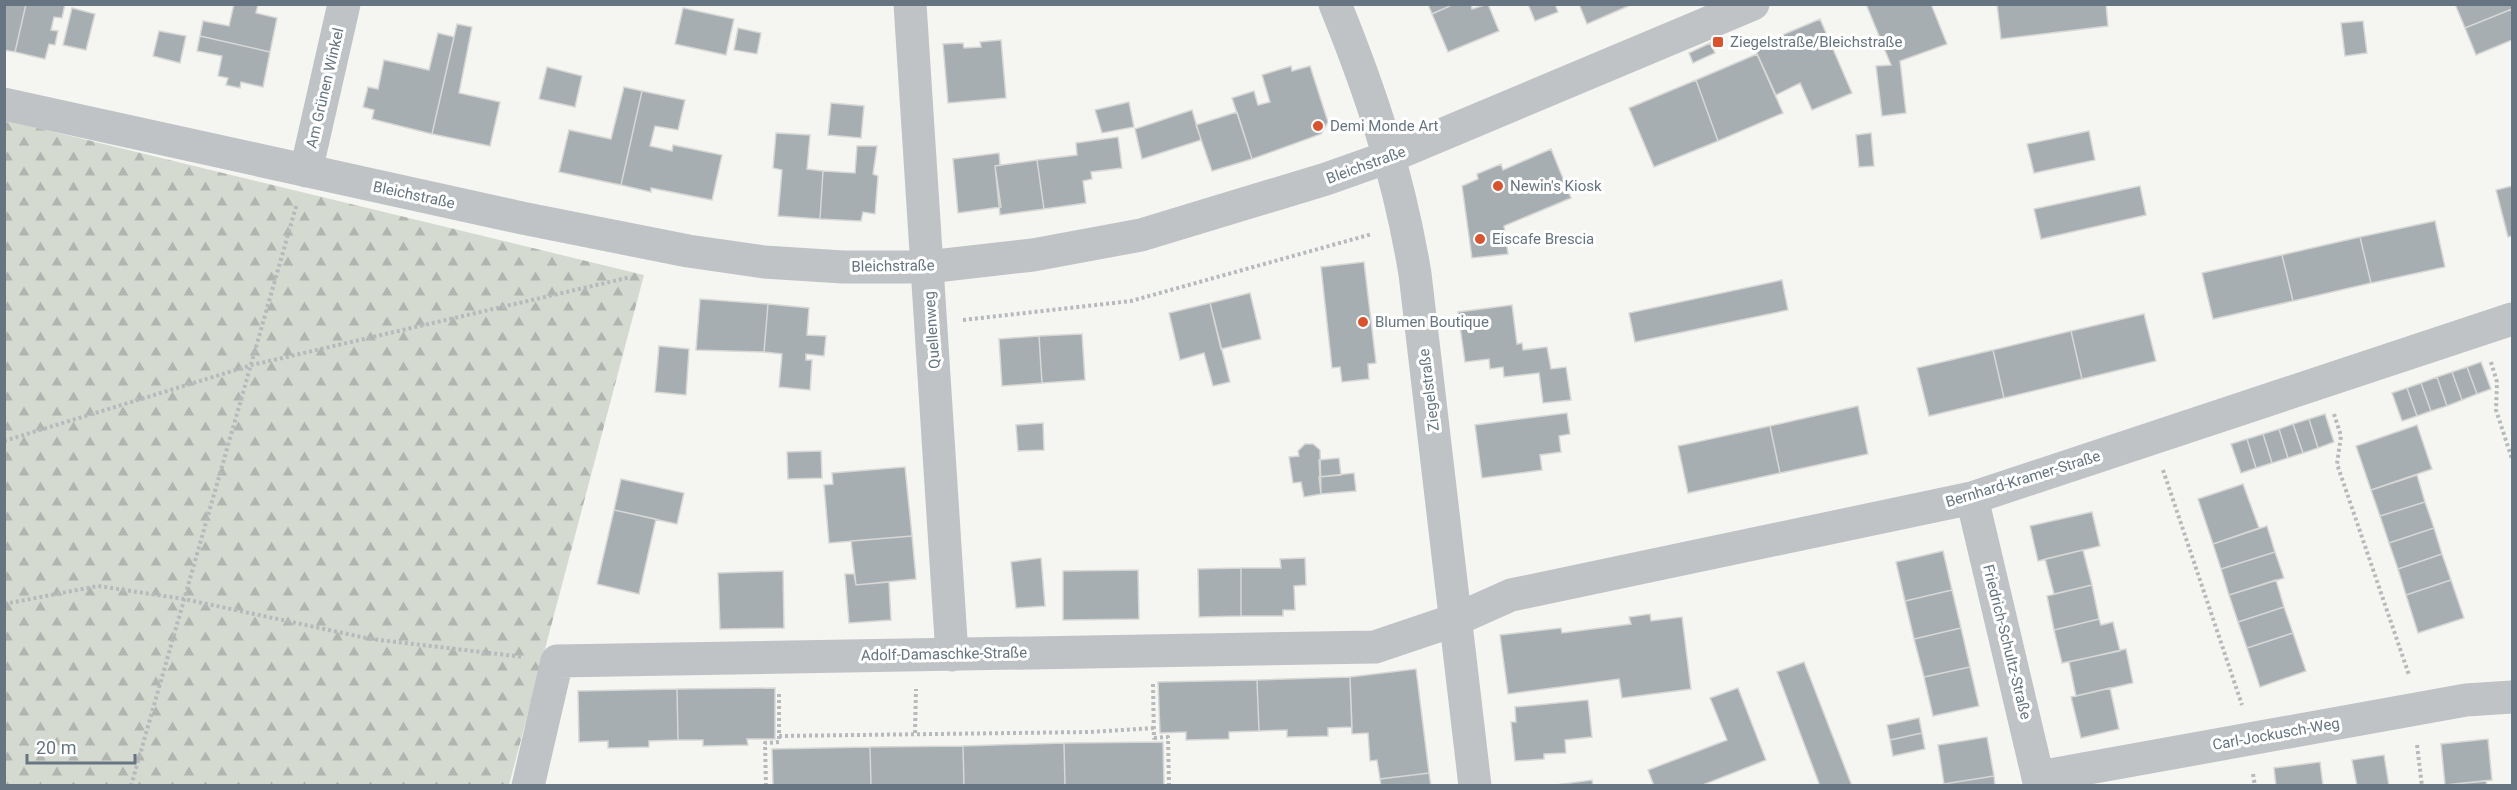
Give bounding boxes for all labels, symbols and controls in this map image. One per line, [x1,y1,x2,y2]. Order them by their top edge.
street label: Am Grünen Winkel [302,26,348,150]
place label: Ziegelstraße/Bleichstraße [1730,33,1903,51]
marker: Ziegelstraße/Bleichstraße [1711,35,1725,49]
place label: Demi Monde Art [1330,117,1439,135]
marker: Demi Monde Art [1311,119,1325,133]
street label: Bleichstraße [1324,142,1408,188]
place label: Newin's Kiosk [1510,177,1602,195]
street label: Bleichstraße [371,178,457,212]
marker: Newin's Kiosk [1491,179,1505,193]
place label: Eiscafe Brescia [1492,230,1594,248]
marker: Eiscafe Brescia [1473,232,1487,246]
street label: Bleichstraße [851,256,935,276]
street label: Quellenweg [920,291,944,369]
place label: Blumen Boutique [1375,313,1489,331]
marker: Blumen Boutique [1356,315,1370,329]
street label: Ziegelstraße [1415,348,1443,432]
street label: Bernhard-Kramer-Straße [1943,447,2103,511]
street label: Friedrich-Schultz-Straße [1979,563,2035,722]
street label: Adolf-Damaschke-Straße [861,644,1027,664]
street label: Carl-Jockusch-Weg [2211,714,2341,754]
scale bar [27,727,135,765]
text: 20 m [36,737,76,758]

